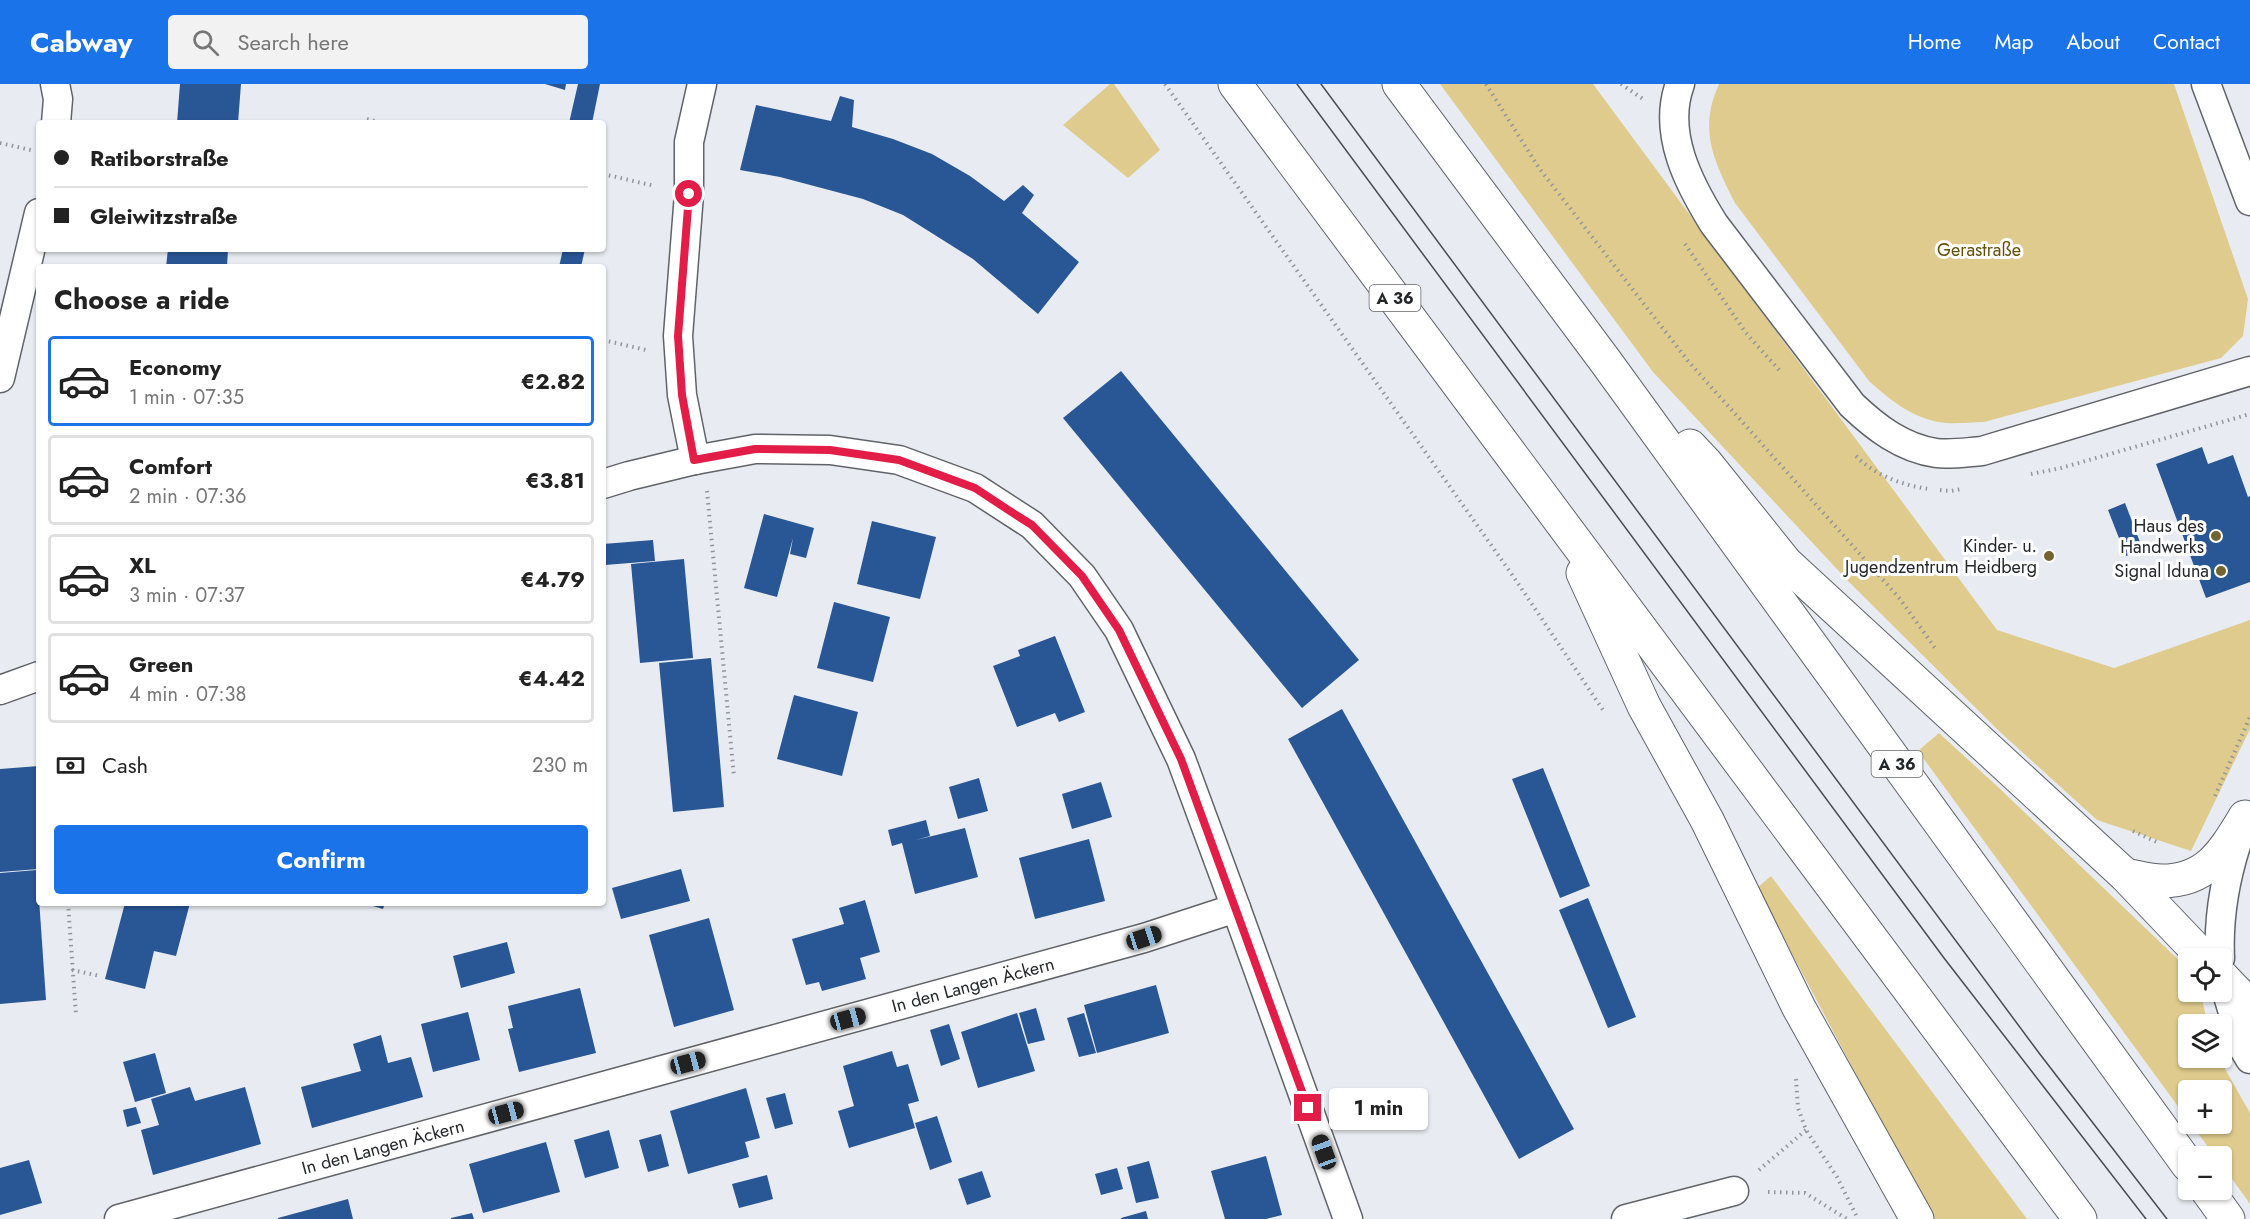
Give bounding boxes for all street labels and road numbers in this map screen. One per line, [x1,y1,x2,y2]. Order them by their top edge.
road number: A 36 [1370,285,1420,311]
road number: A 36 [1872,751,1922,777]
street label: In den Langen Äckern [889,951,1057,1019]
street label: In den Langen Äckern [299,1113,467,1181]

